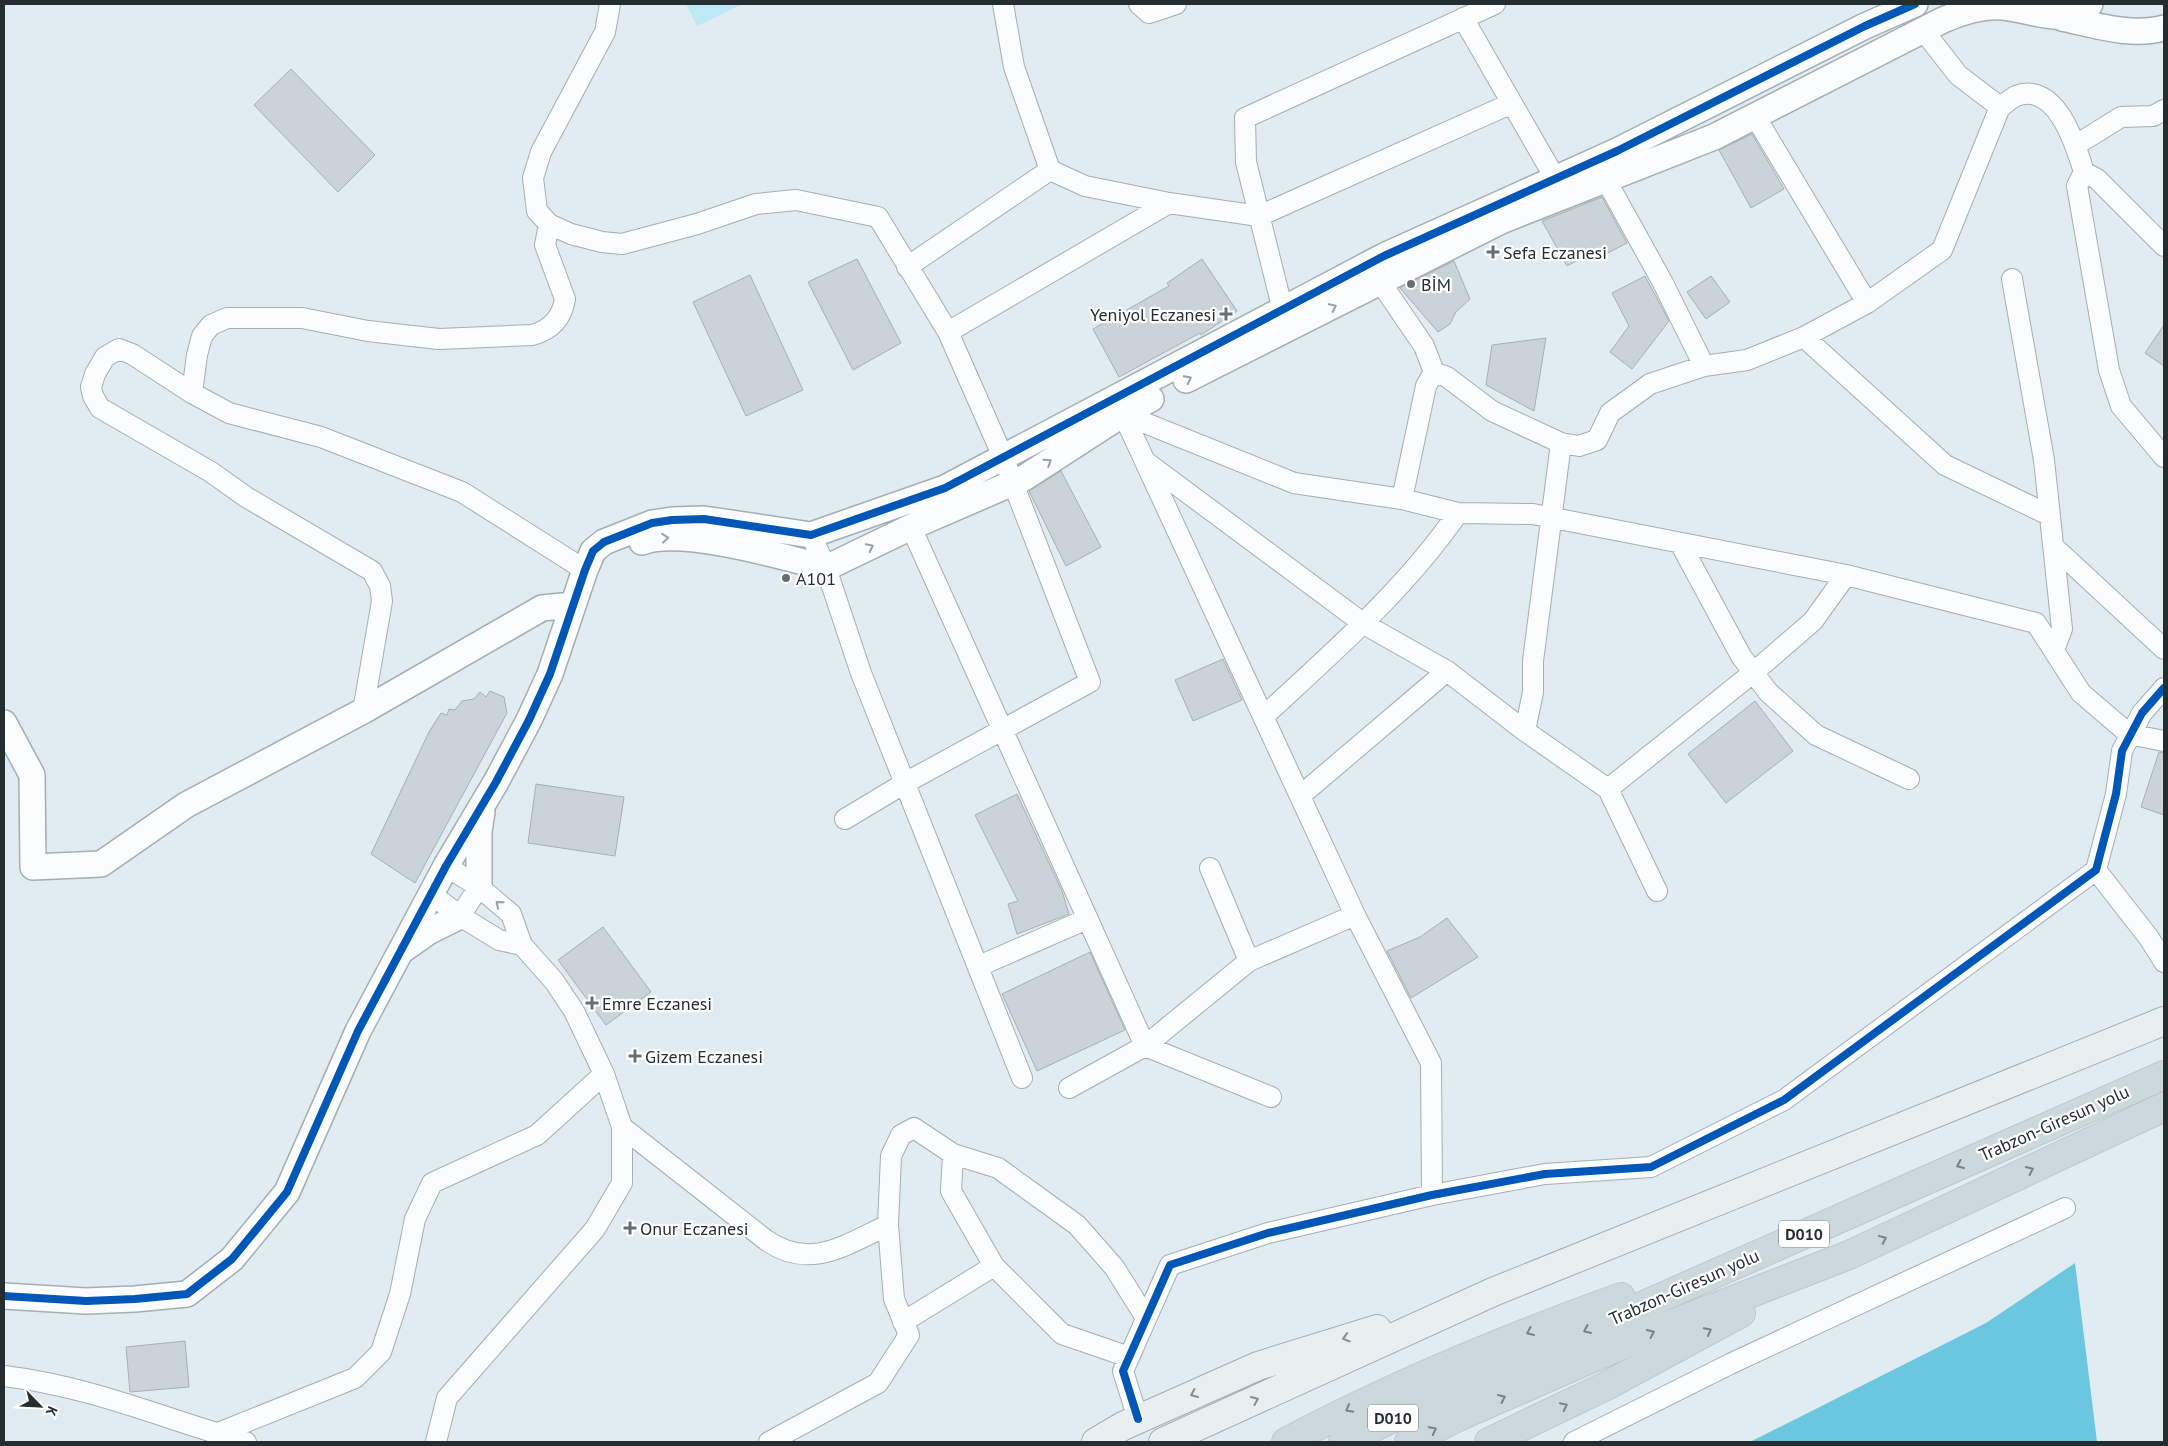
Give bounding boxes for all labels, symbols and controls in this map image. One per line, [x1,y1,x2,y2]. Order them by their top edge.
place label: Sefa Eczanesi [1503,241,1607,264]
marker: Sefa Eczanesi [1487,246,1499,258]
place label: BİM [1421,273,1451,296]
marker: BİM [1405,278,1417,290]
place label: Yeniyol Eczanesi [1090,303,1216,326]
one-way arrow [1328,303,1337,313]
marker: Yeniyol Eczanesi [1220,308,1232,320]
one-way arrow [1183,375,1192,385]
one-way arrow [1042,459,1052,468]
one-way arrow [662,533,670,544]
one-way arrow [865,543,874,553]
place label: A101 [796,567,836,590]
marker: A101 [780,572,792,584]
one-way arrow [496,901,505,909]
place label: Emre Eczanesi [602,992,712,1015]
marker: Emre Eczanesi [586,997,598,1009]
place label: Gizem Eczanesi [645,1045,763,1068]
marker: Gizem Eczanesi [629,1050,641,1062]
street label: Trabzon-Giresun yolu [1975,1080,2133,1166]
one-way arrow [1956,1159,1965,1169]
one-way arrow [2025,1165,2034,1176]
place label: Onur Eczanesi [640,1217,749,1240]
road number: D010 [1779,1220,1829,1248]
marker: Onur Eczanesi [624,1222,636,1234]
one-way arrow [1878,1235,1887,1245]
street label: Trabzon-Giresun yolu [1605,1244,1763,1330]
one-way arrow [1583,1324,1592,1335]
one-way arrow [1527,1326,1535,1336]
one-way arrow [1703,1327,1712,1337]
one-way arrow [1646,1328,1655,1339]
one-way arrow [1343,1333,1351,1343]
north arrow [15,1381,65,1431]
one-way arrow [1190,1388,1199,1399]
one-way arrow [1497,1393,1506,1404]
one-way arrow [1250,1396,1259,1406]
one-way arrow [1559,1402,1568,1412]
one-way arrow [1345,1403,1354,1413]
text: K [42,1404,62,1419]
road number: D010 [1368,1405,1418,1432]
one-way arrow [1428,1426,1437,1436]

